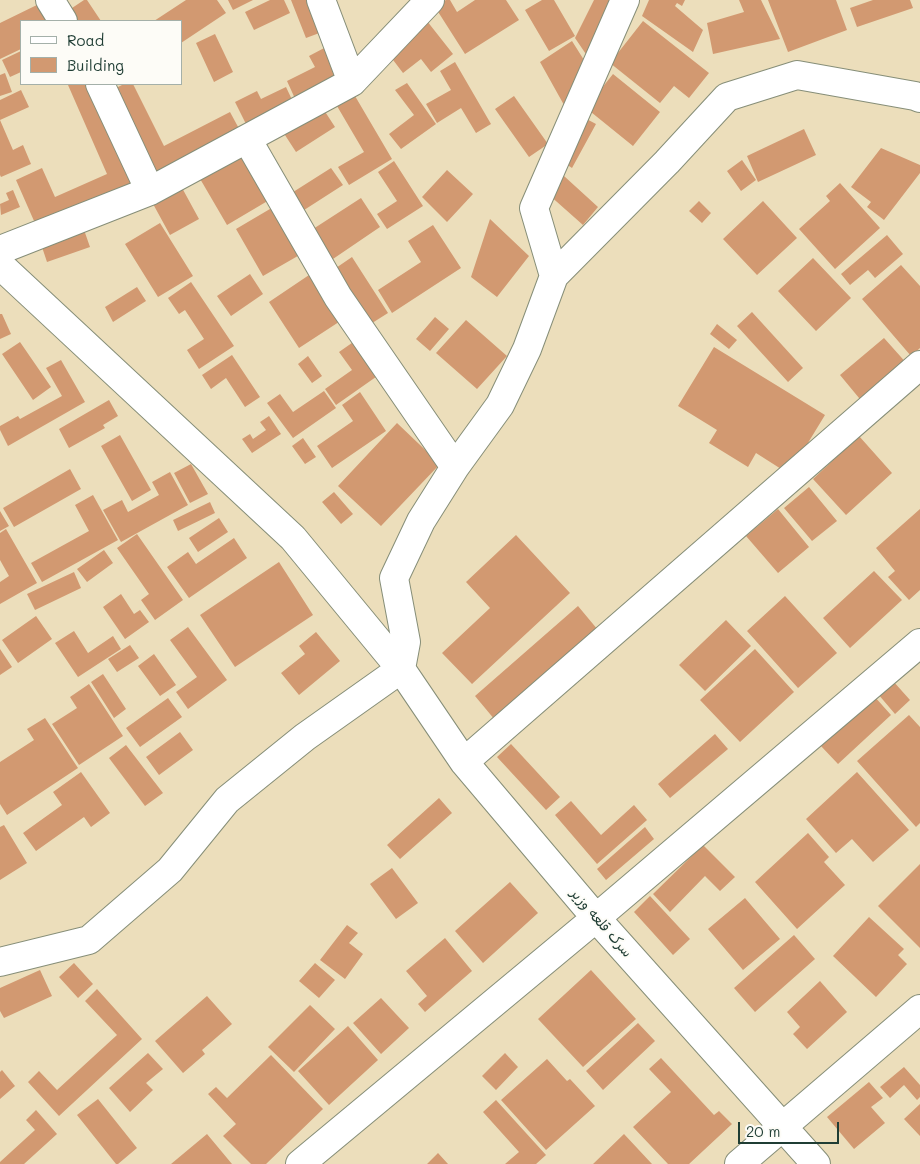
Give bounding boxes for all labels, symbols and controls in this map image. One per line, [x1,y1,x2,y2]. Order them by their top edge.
legend [20,20,182,85]
text: Road [67,30,104,50]
text: Building [67,55,124,75]
street label: سرک قلعه وزیر [567,885,635,961]
scale bar [740,1112,841,1144]
text: 20 m [746,1121,780,1141]

